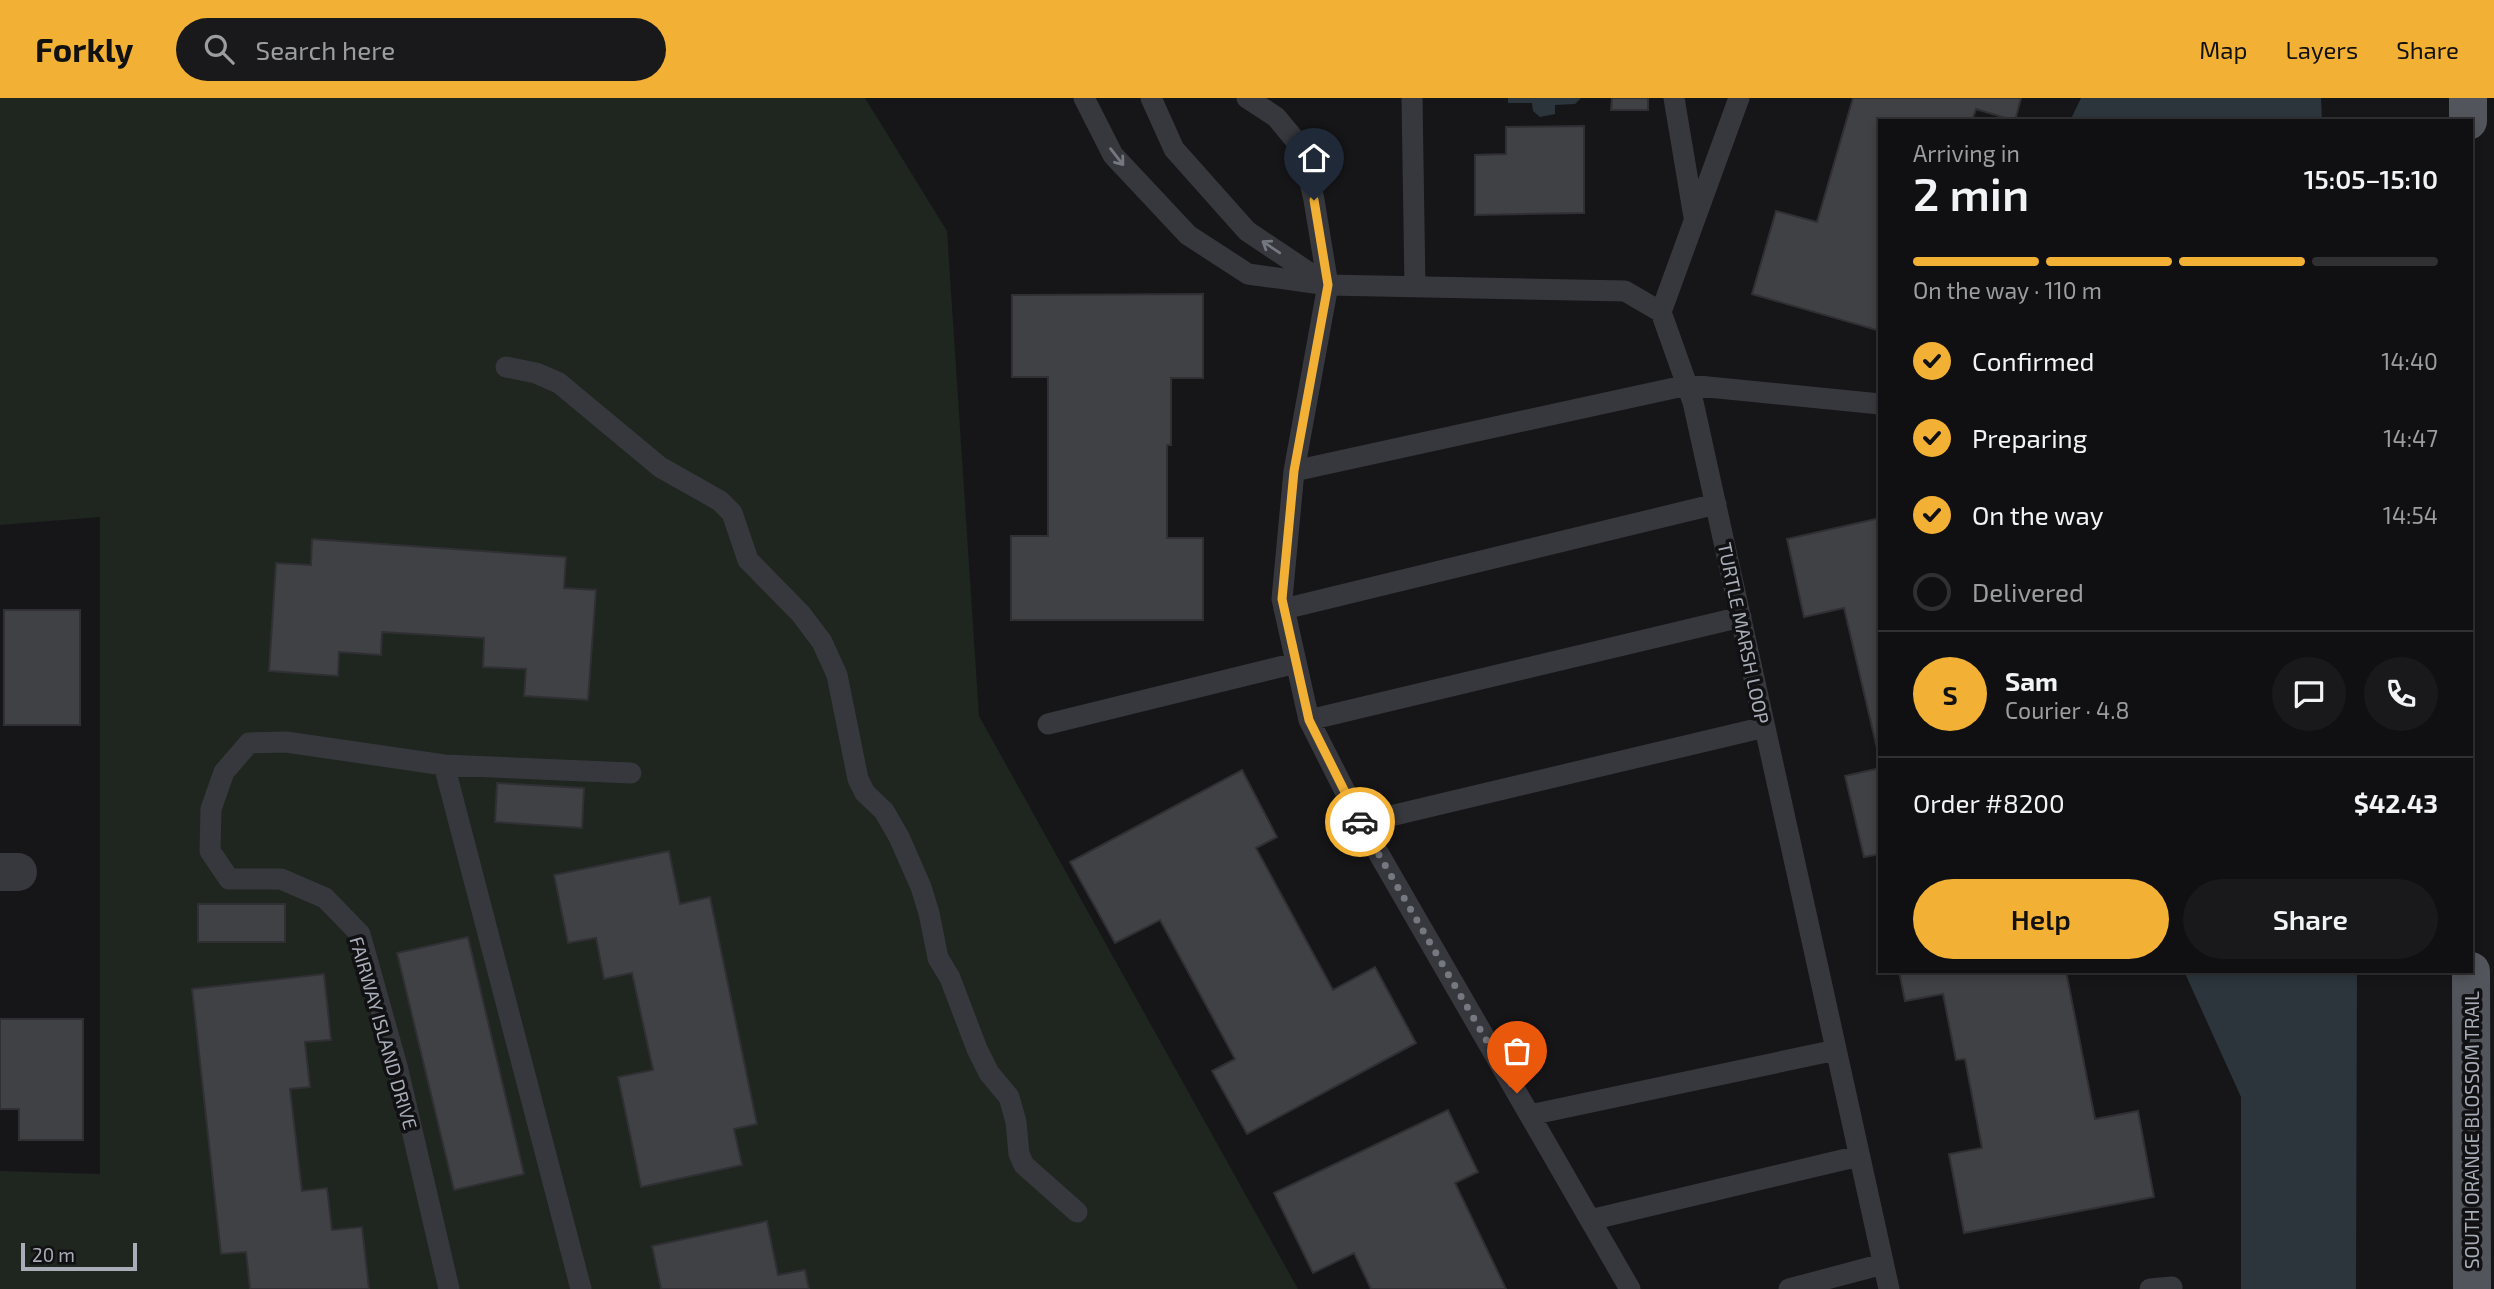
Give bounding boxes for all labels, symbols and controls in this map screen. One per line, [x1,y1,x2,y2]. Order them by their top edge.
search box [176,18,666,81]
text: Forkly [35,29,134,69]
icon: search [200,30,238,68]
text: Search here [256,34,395,65]
text: Map [2199,35,2247,64]
text: Layers [2285,35,2358,64]
text: Share [2396,35,2459,64]
pin [1284,128,1344,200]
icon: home [1295,139,1333,177]
text: Arriving in [1913,139,2020,167]
one-way arrow [1109,148,1124,167]
text: 15:05–15:10 [2304,163,2438,194]
text: 2 min [1913,165,2029,220]
one-way arrow [1262,240,1281,255]
text: On the way · 110 m [1913,276,2102,304]
icon: check [1913,342,1951,380]
text: Confirmed [1972,345,2095,376]
text: 14:40 [2381,347,2438,375]
icon: check [1913,419,1951,457]
text: Preparing [1972,422,2087,453]
text: 14:47 [2383,424,2438,452]
icon: check [1913,496,1951,534]
text: On the way [1972,499,2103,530]
text: 14:54 [2383,501,2438,529]
street label: TURTLE MARSH LOOP [1714,540,1774,726]
text: Delivered [1972,576,2084,607]
button: chat [2272,657,2346,731]
button: phone [2364,657,2438,731]
text: Sam [2005,665,2058,696]
text: S [1942,679,1958,710]
text: Courier · 4.8 [2005,696,2129,724]
courier [1325,787,1395,857]
text: Order #8200 [1913,787,2065,818]
text: $42.43 [2354,787,2438,818]
icon: car [1341,803,1379,841]
button: Help [1913,879,2169,959]
button: Share [2183,879,2438,959]
street label: FAIRWAY ISLAND DRIVE [345,934,423,1132]
street label: SOUTH ORANGE BLOSSOM TRAIL [2460,991,2483,1269]
pin [1487,1021,1547,1093]
icon: bag [1498,1032,1536,1070]
scale bar [21,1240,136,1272]
text: 20 m [32,1243,75,1266]

